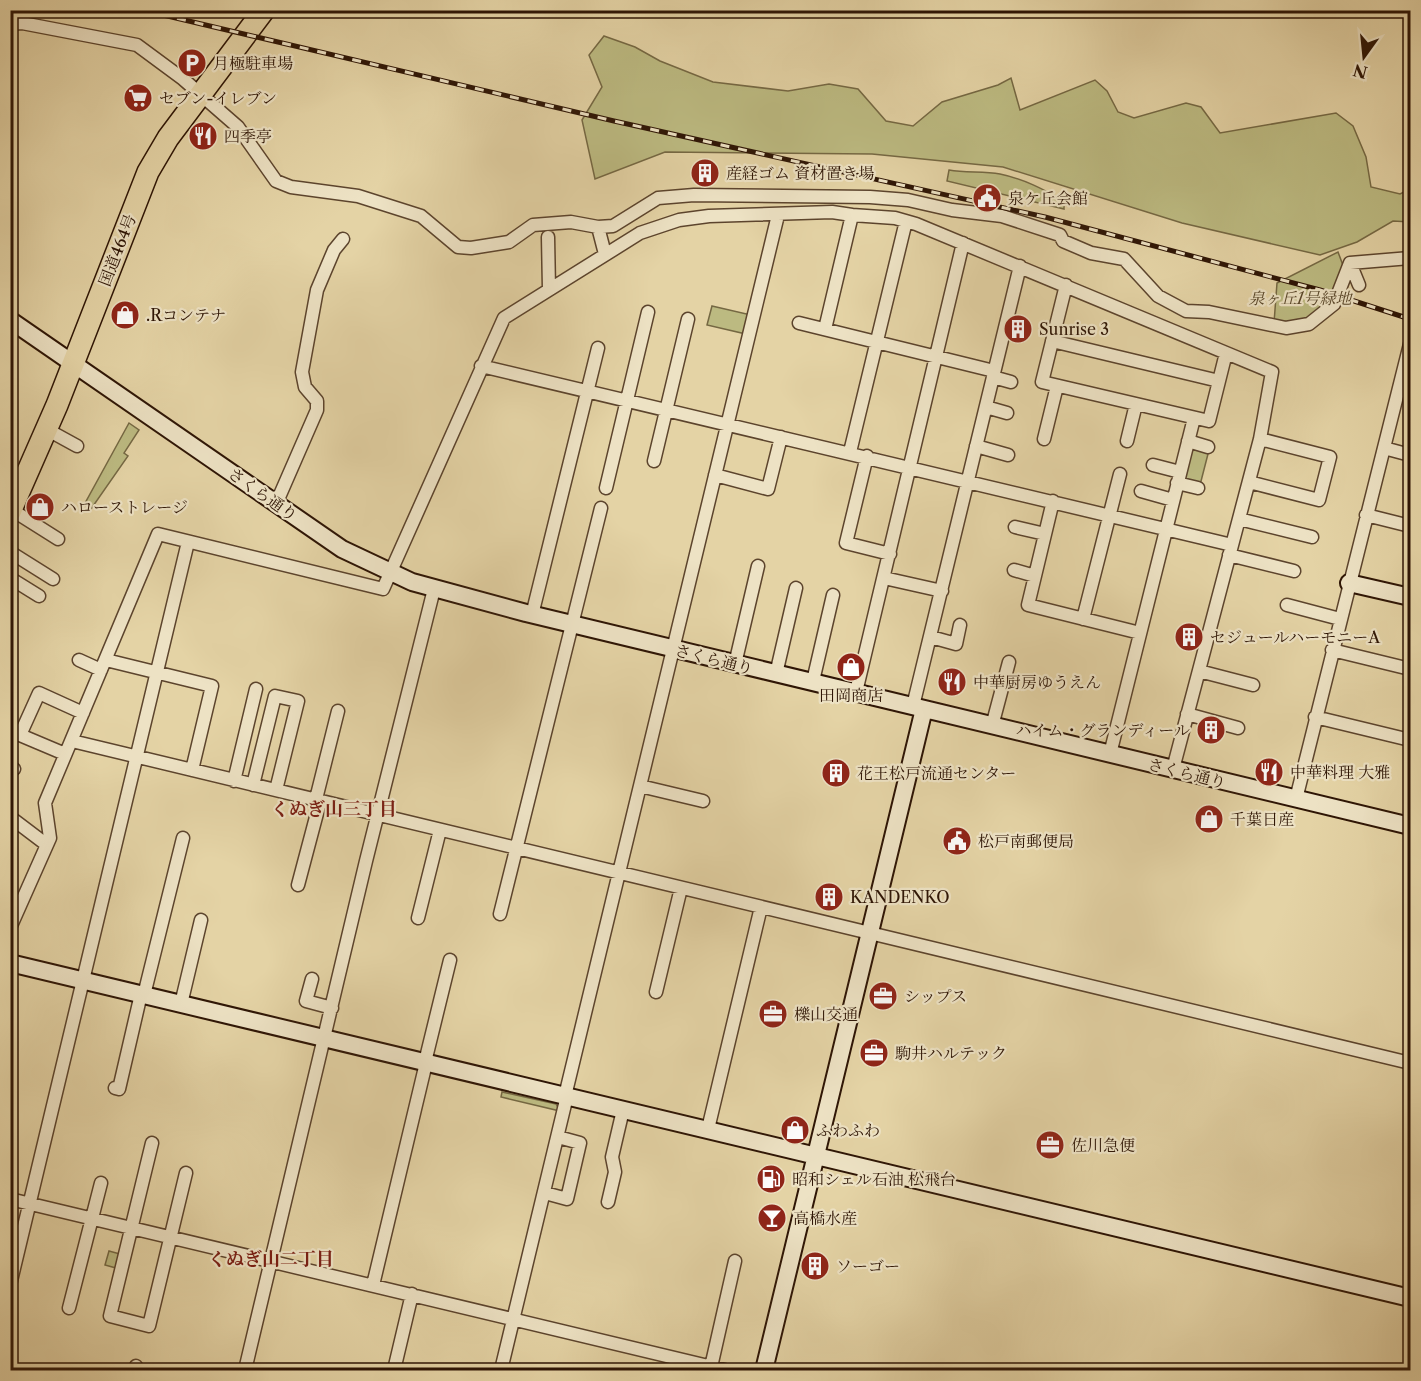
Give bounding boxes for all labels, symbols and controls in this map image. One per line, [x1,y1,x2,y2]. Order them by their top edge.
north arrow [1334,27,1394,87]
parking icon: 月極駐車場 [176,47,208,79]
place label: 月極駐車場 [213,53,293,73]
text: N [1351,60,1369,83]
supermarket icon: セブン-イレブン [122,82,154,114]
place label: セブン-イレブン [159,88,277,108]
restaurant icon: 四季亭 [187,120,219,152]
place label: 四季亭 [224,126,272,146]
building icon: 産経ゴム 資材置き場 [689,157,721,189]
place label: 産経ゴム 資材置き場 [726,163,874,183]
public building icon: 泉ケ丘会館 [971,182,1003,214]
place label: 泉ケ丘会館 [1008,188,1088,208]
street label: 国道464号 [94,211,140,289]
park label: 泉ヶ丘1号緑地 [1248,288,1354,308]
shop icon: .Rコンテナ [109,299,141,331]
place label: .Rコンテナ [146,305,226,325]
building icon: Sunrise 3 [1002,313,1034,345]
place label: Sunrise 3 [1039,319,1109,339]
street label: さくら通り [224,463,302,525]
shop icon: ハローストレージ [24,491,56,523]
place label: ハローストレージ [61,497,188,517]
building icon: セジュールハーモニーA [1173,621,1205,653]
place label: セジュールハーモニーA [1210,627,1381,647]
street label: さくら通り [673,640,755,678]
shop icon: 田岡商店 [835,651,867,683]
restaurant icon: 中華厨房ゆうえん [936,666,968,698]
place label: 中華厨房ゆうえん [973,672,1101,692]
place label: 田岡商店 [819,685,883,705]
building icon: ハイム・グランディール [1195,714,1227,746]
place label: ハイム・グランディール [1016,720,1190,740]
street label: さくら通り [1146,754,1228,792]
restaurant icon: 中華料理 大雅 [1253,756,1285,788]
building icon: 花王松戸流通センター [820,757,852,789]
place label: 中華料理 大雅 [1290,762,1390,782]
place label: 花王松戸流通センター [857,763,1016,783]
district label: くぬぎ山三丁目 [271,798,397,820]
shop icon: 千葉日産 [1193,803,1225,835]
place label: 千葉日産 [1230,809,1294,829]
public building icon: 松戸南郵便局 [941,825,973,857]
place label: 松戸南郵便局 [978,831,1074,851]
building icon: KANDENKO [813,881,845,913]
place label: KANDENKO [850,887,949,907]
office icon: シップス [867,980,899,1012]
place label: シップス [904,986,967,1006]
office icon: 櫟山交通 [757,998,789,1030]
place label: 櫟山交通 [794,1004,858,1024]
office icon: 駒井ハルテック [858,1037,890,1069]
place label: 駒井ハルテック [895,1043,1007,1063]
shop icon: ふわふわ [779,1114,811,1146]
place label: ふわふわ [816,1120,880,1140]
office icon: 佐川急便 [1034,1129,1066,1161]
place label: 佐川急便 [1071,1135,1135,1155]
fuel station icon: 昭和シェル石油 松飛台 [755,1163,787,1195]
place label: 昭和シェル石油 松飛台 [792,1169,956,1189]
bar icon: 高橋水産 [756,1202,788,1234]
place label: 高橋水産 [793,1208,857,1228]
district label: くぬぎ山二丁目 [208,1248,334,1270]
building icon: ソーゴー [799,1250,831,1282]
place label: ソーゴー [836,1256,900,1276]

